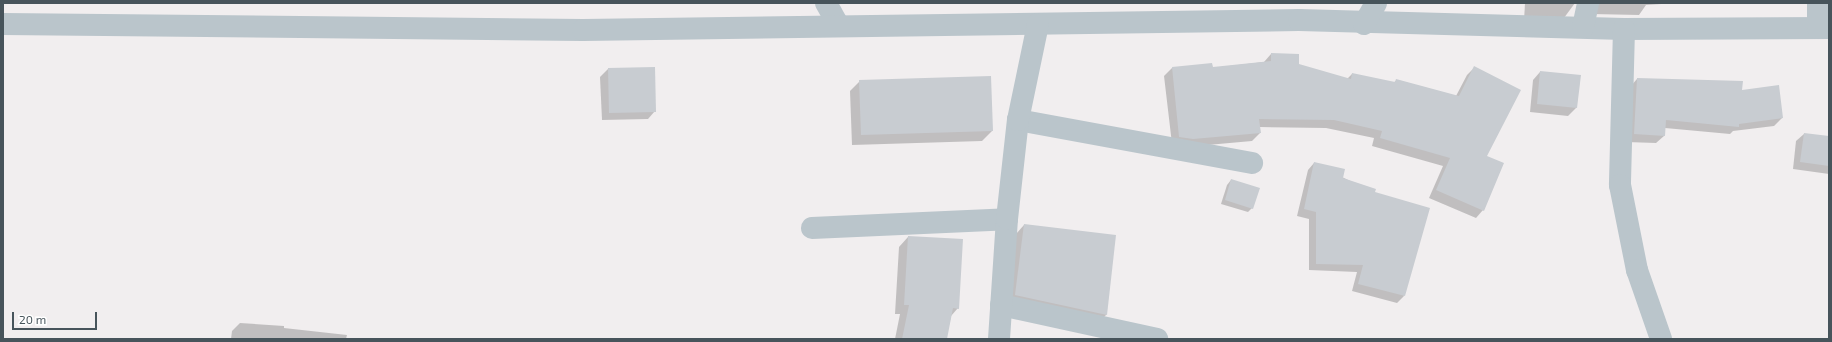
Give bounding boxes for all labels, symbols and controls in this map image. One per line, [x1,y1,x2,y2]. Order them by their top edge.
scale bar [14,304,99,330]
text: 20 m [19,312,46,326]

